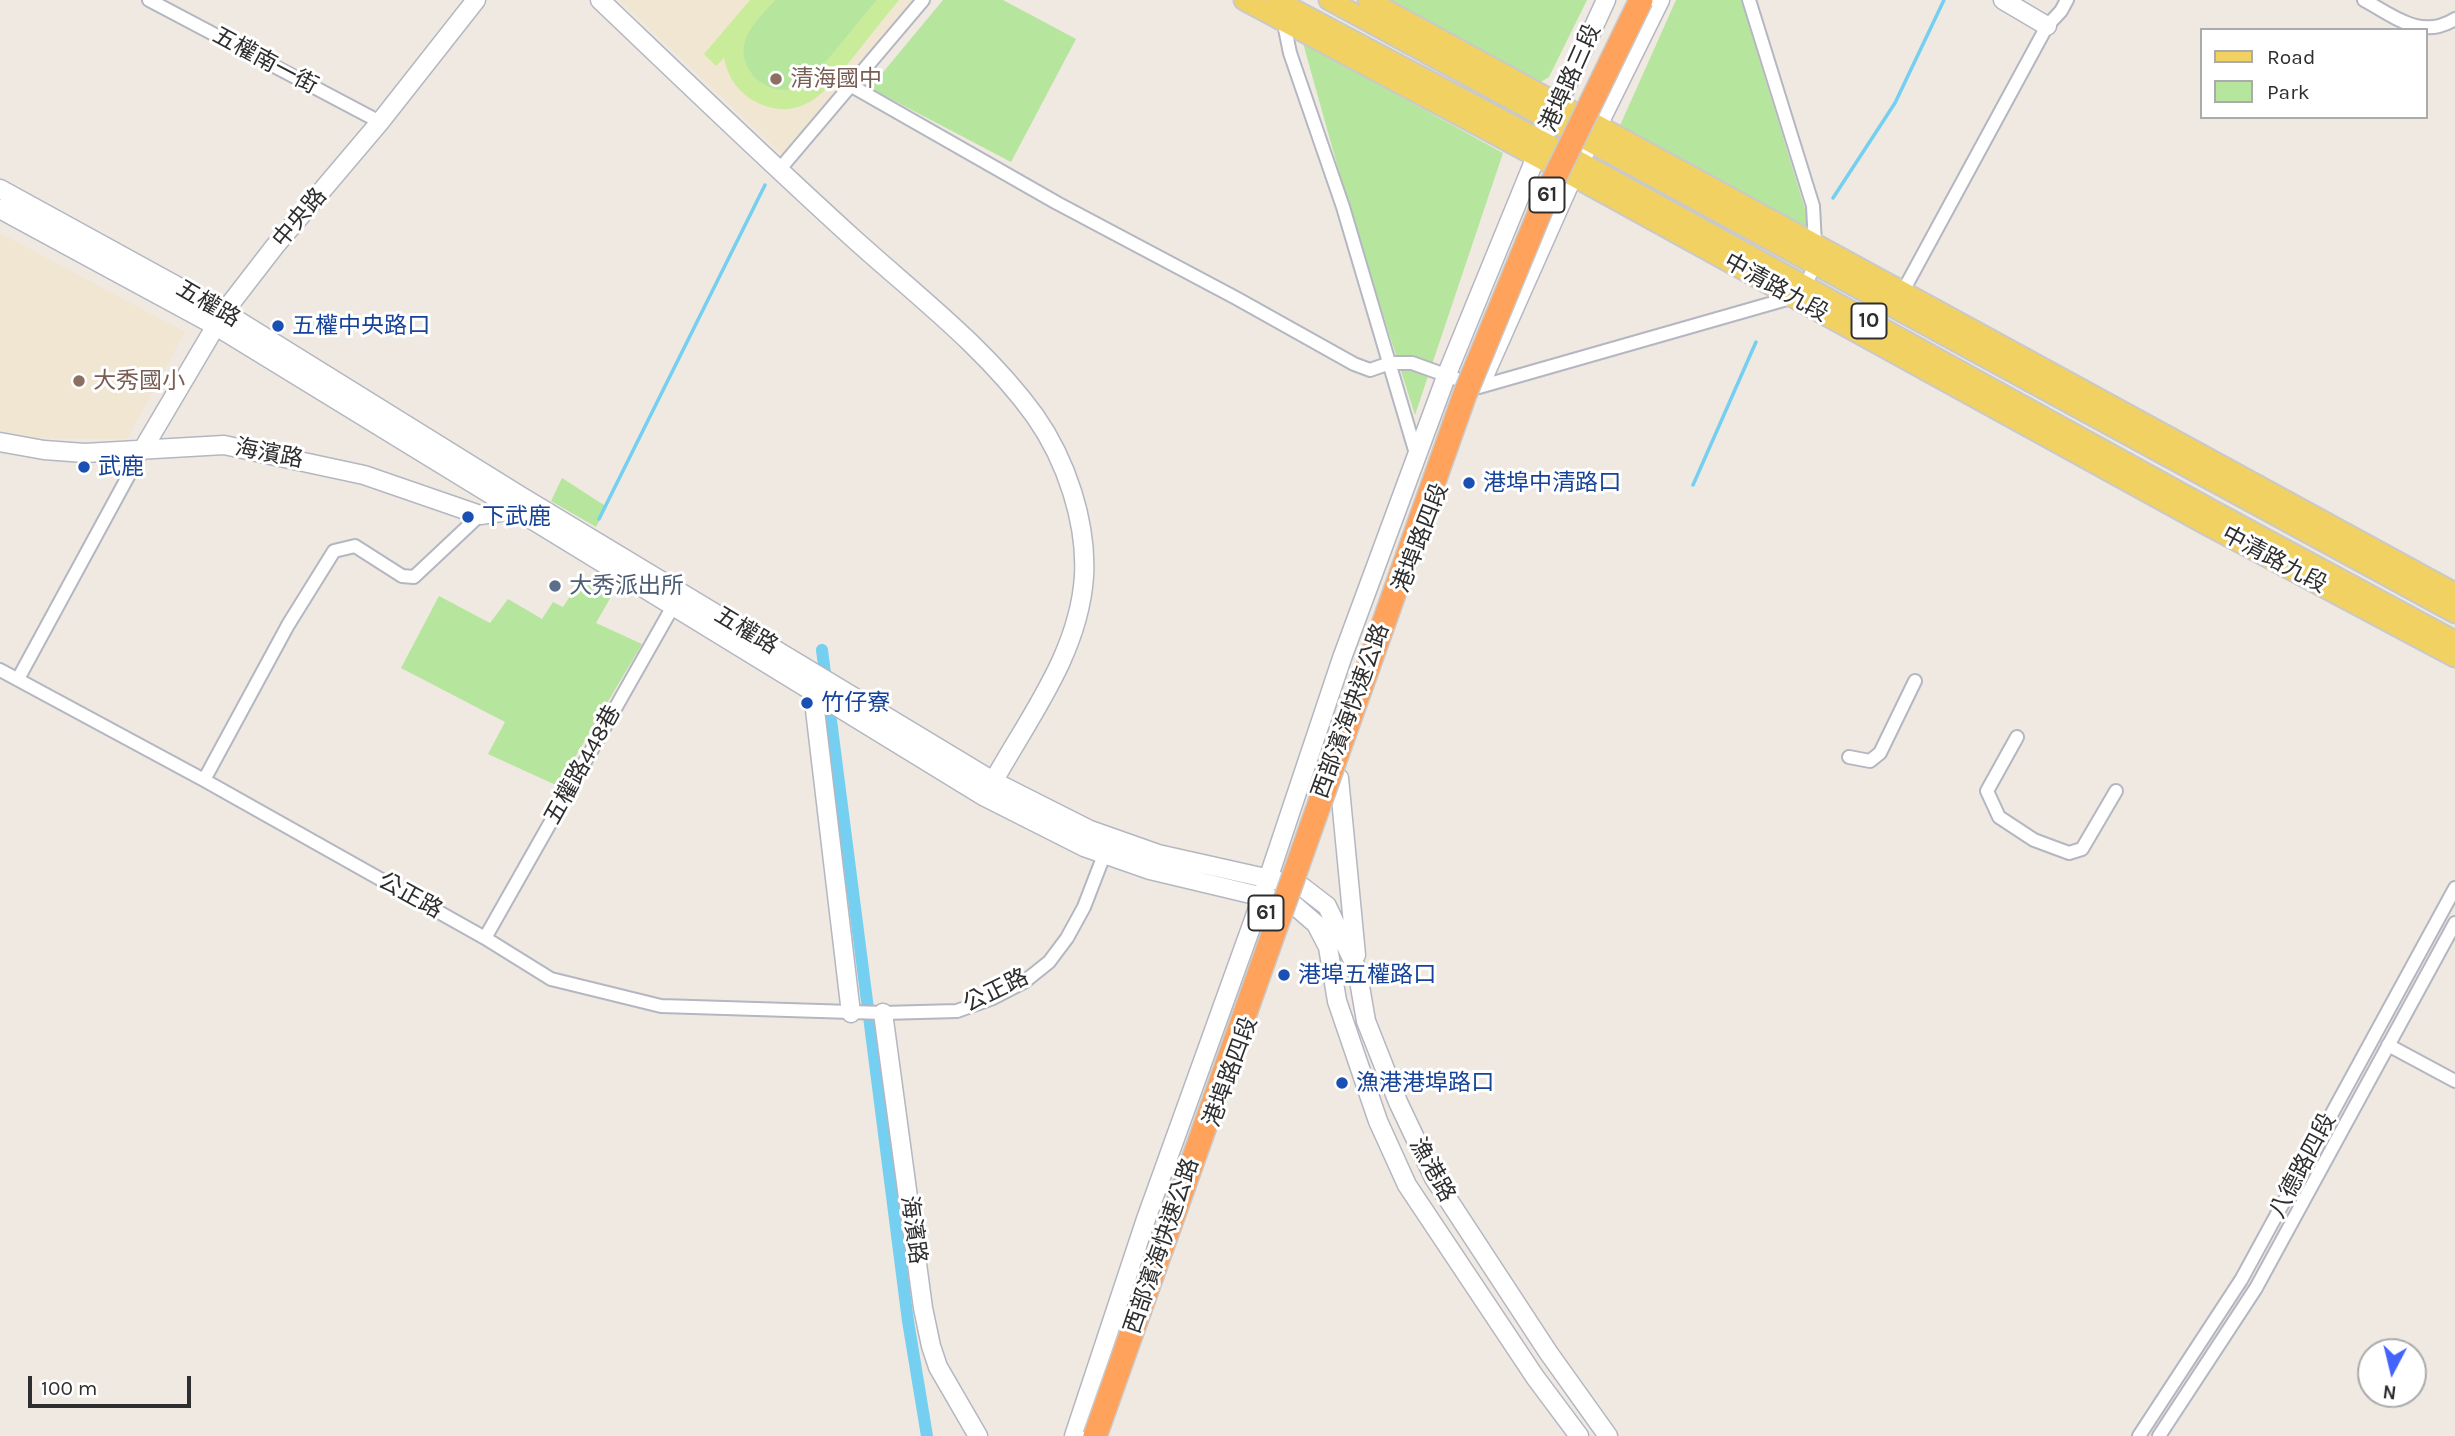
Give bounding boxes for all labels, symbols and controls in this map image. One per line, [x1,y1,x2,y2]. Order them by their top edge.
street label: 港埠路三段 [1535,20,1607,136]
street label: 五權南一街 [208,22,322,100]
legend [2200,28,2427,119]
text: Road [2267,45,2315,69]
place label: 清海國中 [790,65,882,93]
marker: 清海國中 [768,71,784,87]
text: Park [2267,80,2310,104]
road number: 61 [1530,178,1564,212]
street label: 中央路 [267,183,333,253]
street label: 中清路九段 [1719,248,1833,328]
street label: 五權路 [171,275,245,333]
road number: 10 [1852,304,1886,338]
place label: 五權中央路口 [292,312,430,340]
marker: 五權中央路口 [270,318,286,334]
place label: 大秀國小 [93,367,185,395]
marker: 大秀國小 [71,373,87,389]
street label: 海濱路 [233,434,305,474]
place label: 武鹿 [98,453,144,481]
marker: 武鹿 [76,459,92,475]
place label: 港埠中清路口 [1483,469,1621,497]
marker: 港埠中清路口 [1461,475,1477,491]
street label: 港埠路四段 [1388,479,1454,597]
place label: 下武鹿 [482,503,551,531]
marker: 下武鹿 [460,509,476,525]
street label: 中清路九段 [2217,521,2331,599]
place label: 大秀派出所 [569,572,684,600]
marker: 大秀派出所 [547,578,563,594]
street label: 五權路 [709,601,783,661]
street label: 西部濱海快速公路 [1307,620,1395,802]
place label: 竹仔寮 [821,689,890,717]
marker: 竹仔寮 [799,695,815,711]
street label: 五權路448巷 [539,701,627,829]
street label: 公正路 [373,867,447,925]
road number: 61 [1248,895,1284,930]
place label: 港埠五權路口 [1298,961,1436,989]
street label: 公正路 [959,963,1033,1019]
marker: 港埠五權路口 [1276,967,1292,983]
street label: 港埠路四段 [1198,1013,1264,1131]
place label: 漁港港埠路口 [1356,1069,1494,1097]
marker: 漁港港埠路口 [1334,1075,1350,1091]
street label: 八德路四段 [2264,1109,2342,1223]
street label: 漁港路 [1403,1133,1461,1207]
street label: 西部濱海快速公路 [1119,1155,1205,1337]
street label: 海濱路 [895,1194,931,1266]
north arrow [2357,1338,2427,1408]
scale bar [32,1362,194,1406]
text: 100 m [41,1376,98,1400]
text: N [2382,1380,2398,1404]

